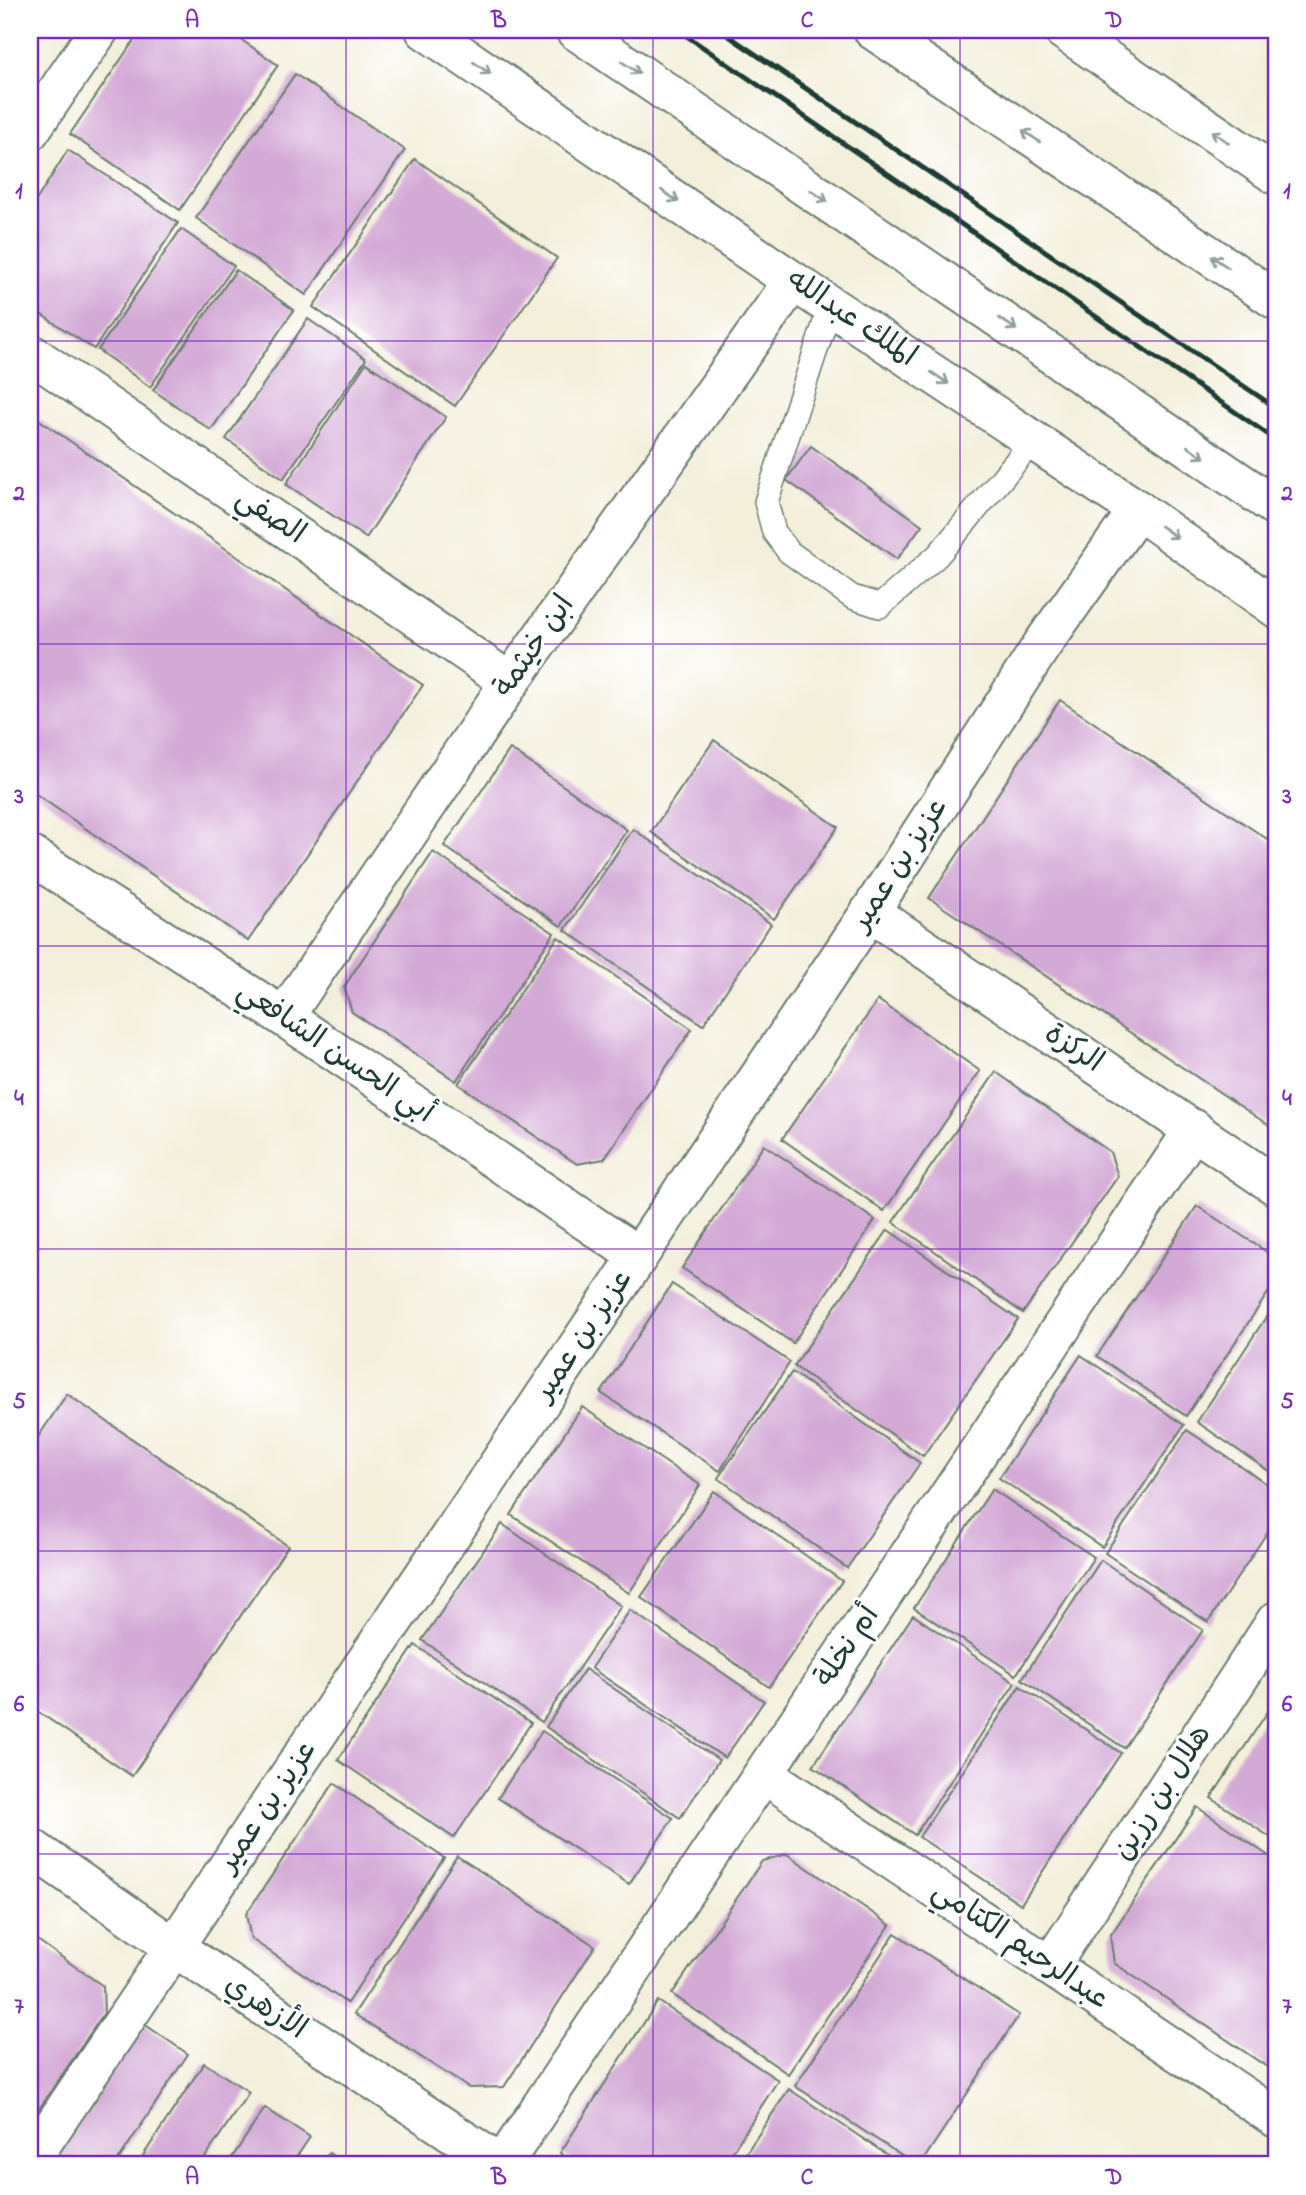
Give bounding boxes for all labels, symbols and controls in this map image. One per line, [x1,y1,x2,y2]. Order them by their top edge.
text: A [185,5,199,38]
text: B [490,5,507,38]
text: C [801,5,814,38]
text: D [1105,5,1122,38]
one-way arrow [472,61,491,75]
one-way arrow [621,61,640,75]
one-way arrow [1021,128,1041,142]
one-way arrow [1211,130,1230,144]
text: 1 [15,176,23,209]
text: 1 [1283,176,1291,209]
one-way arrow [660,189,679,203]
one-way arrow [809,189,829,203]
one-way arrow [1210,255,1230,269]
street label: الملك عبدالله [777,259,925,379]
one-way arrow [997,317,1017,331]
one-way arrow [930,371,949,385]
one-way arrow [1186,445,1205,459]
street label: الصفي [226,477,314,557]
text: 2 [12,478,25,511]
text: 2 [1280,478,1293,511]
one-way arrow [1159,525,1178,539]
street label: ابن خيثمة [483,587,587,707]
text: 3 [13,781,24,814]
text: 3 [1281,781,1292,814]
street label: عزيز بن عمير [839,789,960,943]
street label: أبي الحسن الشافعي [227,971,443,1136]
street label: الركزة [1035,1013,1111,1085]
text: 4 [14,1083,24,1116]
text: 4 [1282,1083,1292,1116]
street label: عزيز بن عمير [522,1261,645,1414]
text: 5 [12,1386,26,1419]
text: 5 [1280,1386,1294,1419]
street label: أم نخلة [804,1597,892,1697]
text: 6 [14,1689,25,1722]
text: 6 [1282,1689,1293,1722]
street label: هلال بن رزين [1102,1716,1224,1870]
street label: عزيز بن عمير [206,1732,329,1885]
street label: عبدالرحيم الكتامي [922,1870,1118,2023]
street label: الأزهري [215,1963,316,2052]
text: 7 [14,1991,24,2024]
text: 7 [1282,1991,1292,2024]
text: A [185,2162,199,2195]
text: B [490,2162,507,2195]
text: C [801,2162,814,2195]
text: D [1105,2162,1122,2195]

